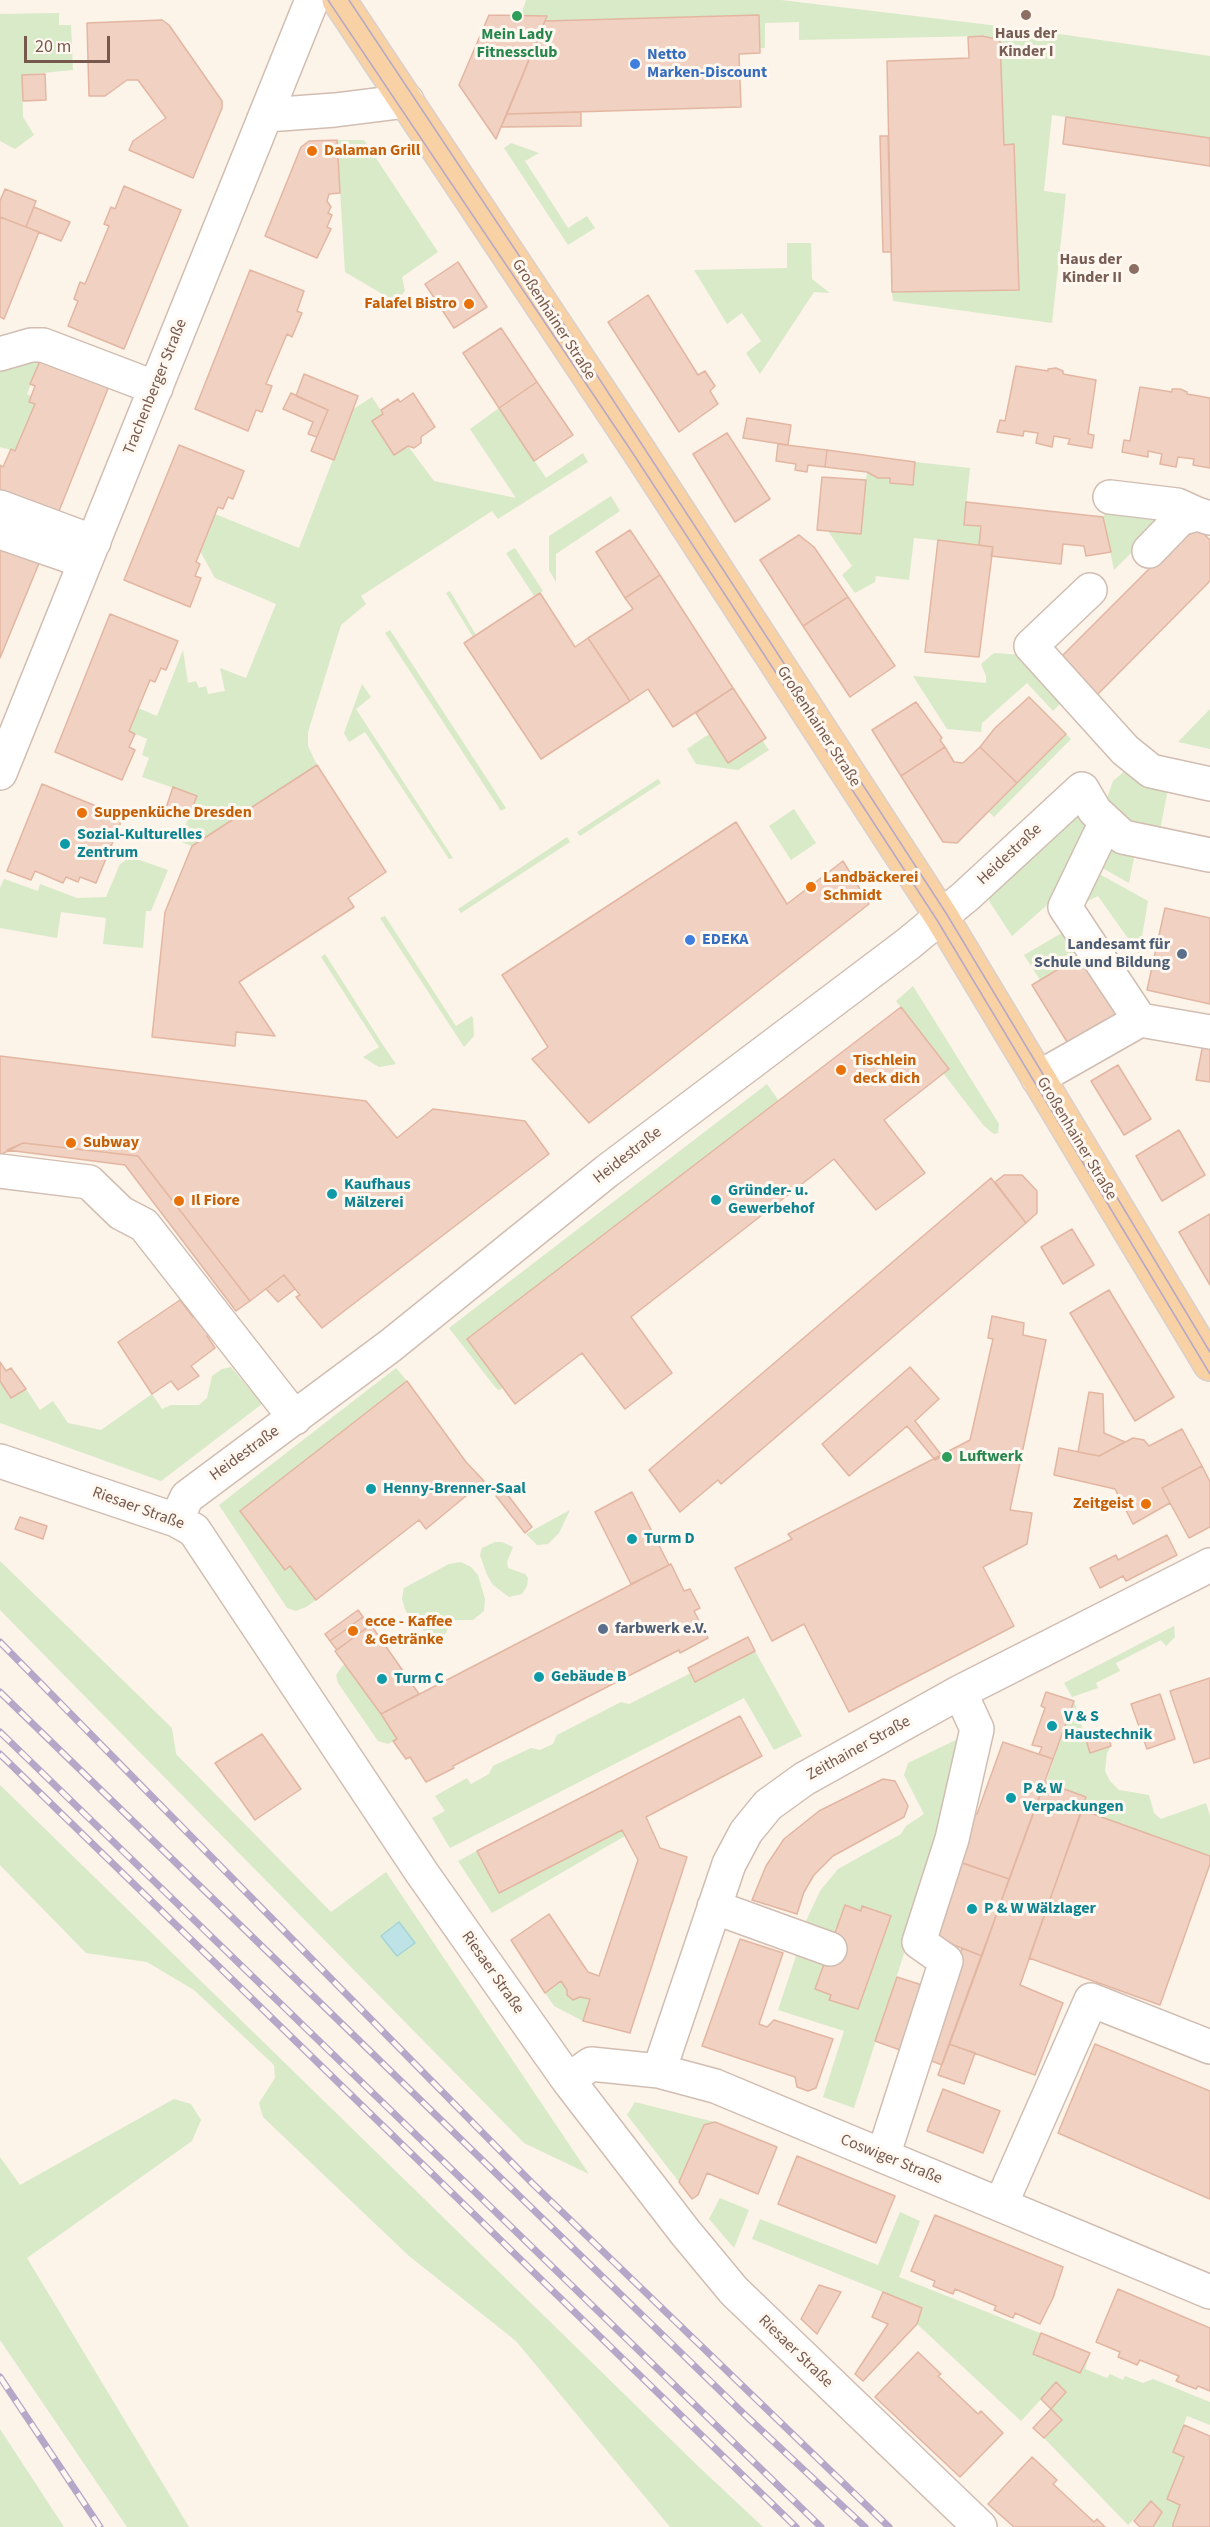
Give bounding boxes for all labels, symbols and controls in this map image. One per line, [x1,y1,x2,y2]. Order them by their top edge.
marker: Haus der Kinder I [1019,8,1033,22]
marker: Mein Lady Fitnessclub [510,9,524,23]
scale bar [27,24,112,62]
place label: Haus der Kinder I [995,24,1057,62]
place label: Mein Lady Fitnessclub [477,25,557,63]
text: 20 m [35,34,71,59]
place label: Netto Marken-Discount [647,45,767,83]
marker: Netto Marken-Discount [628,57,642,71]
place label: Dalaman Grill [324,141,420,161]
marker: Dalaman Grill [305,144,319,158]
place label: Haus der Kinder II [1060,250,1122,288]
street label: Großenhainer Straße [507,256,599,384]
marker: Haus der Kinder II [1127,262,1141,276]
place label: Falafel Bistro [364,294,457,314]
marker: Falafel Bistro [462,297,476,311]
street label: Trachenberger Straße [120,316,192,458]
street label: Großenhainer Straße [772,663,864,791]
place label: Suppenküche Dresden [94,803,252,823]
marker: Suppenküche Dresden [75,806,89,820]
street label: Heidestraße [974,820,1046,890]
place label: Sozial-Kulturelles Zentrum [77,825,202,863]
marker: Sozial-Kulturelles Zentrum [58,837,72,851]
place label: Landbäckerei Schmidt [823,868,918,906]
marker: Landbäckerei Schmidt [804,880,818,894]
place label: EDEKA [702,930,749,950]
marker: EDEKA [683,933,697,947]
place label: Landesamt für Schule und Bildung [1034,935,1170,973]
marker: Landesamt für Schule und Bildung [1175,947,1189,961]
place label: Tischlein deck dich [853,1051,920,1089]
marker: Tischlein deck dich [834,1063,848,1077]
street label: Großenhainer Straße [1032,1074,1120,1204]
street label: Heidestraße [590,1123,666,1189]
place label: Subway [83,1133,139,1153]
marker: Subway [64,1136,78,1150]
place label: Kaufhaus Mälzerei [344,1175,411,1213]
place label: Gründer- u. Gewerbehof [728,1181,814,1219]
marker: Kaufhaus Mälzerei [325,1187,339,1201]
place label: Il Fiore [191,1191,240,1211]
marker: Gründer- u. Gewerbehof [709,1193,723,1207]
marker: Il Fiore [172,1194,186,1208]
street label: Heidestraße [206,1422,284,1486]
place label: Luftwerk [959,1447,1023,1467]
marker: Luftwerk [940,1450,954,1464]
place label: Henny-Brenner-Saal [383,1479,526,1499]
marker: Henny-Brenner-Saal [364,1482,378,1496]
street label: Riesaer Straße [89,1483,187,1535]
place label: Zeitgeist [1073,1494,1134,1514]
marker: Zeitgeist [1139,1497,1153,1511]
place label: Turm D [644,1529,695,1549]
marker: Turm D [625,1532,639,1546]
place label: ecce - Kaffee & Getränke [365,1612,453,1650]
place label: farbwerk e.V. [615,1619,707,1639]
marker: farbwerk e.V. [596,1622,610,1636]
marker: ecce - Kaffee & Getränke [346,1624,360,1638]
place label: Gebäude B [551,1667,626,1687]
place label: Turm C [394,1669,444,1689]
marker: Gebäude B [532,1670,546,1684]
marker: Turm C [375,1672,389,1686]
place label: V & S Haustechnik [1064,1707,1152,1745]
street label: Zeithainer Straße [804,1713,914,1785]
marker: V & S Haustechnik [1045,1719,1059,1733]
place label: P & W Verpackungen [1023,1779,1124,1817]
marker: P & W Verpackungen [1004,1791,1018,1805]
place label: P & W Wälzlager [984,1899,1096,1919]
marker: P & W Wälzlager [965,1902,979,1916]
street label: Riesaer Straße [456,1928,528,2018]
street label: Coswiger Straße [837,2131,945,2189]
street label: Riesaer Straße [754,2312,836,2392]

